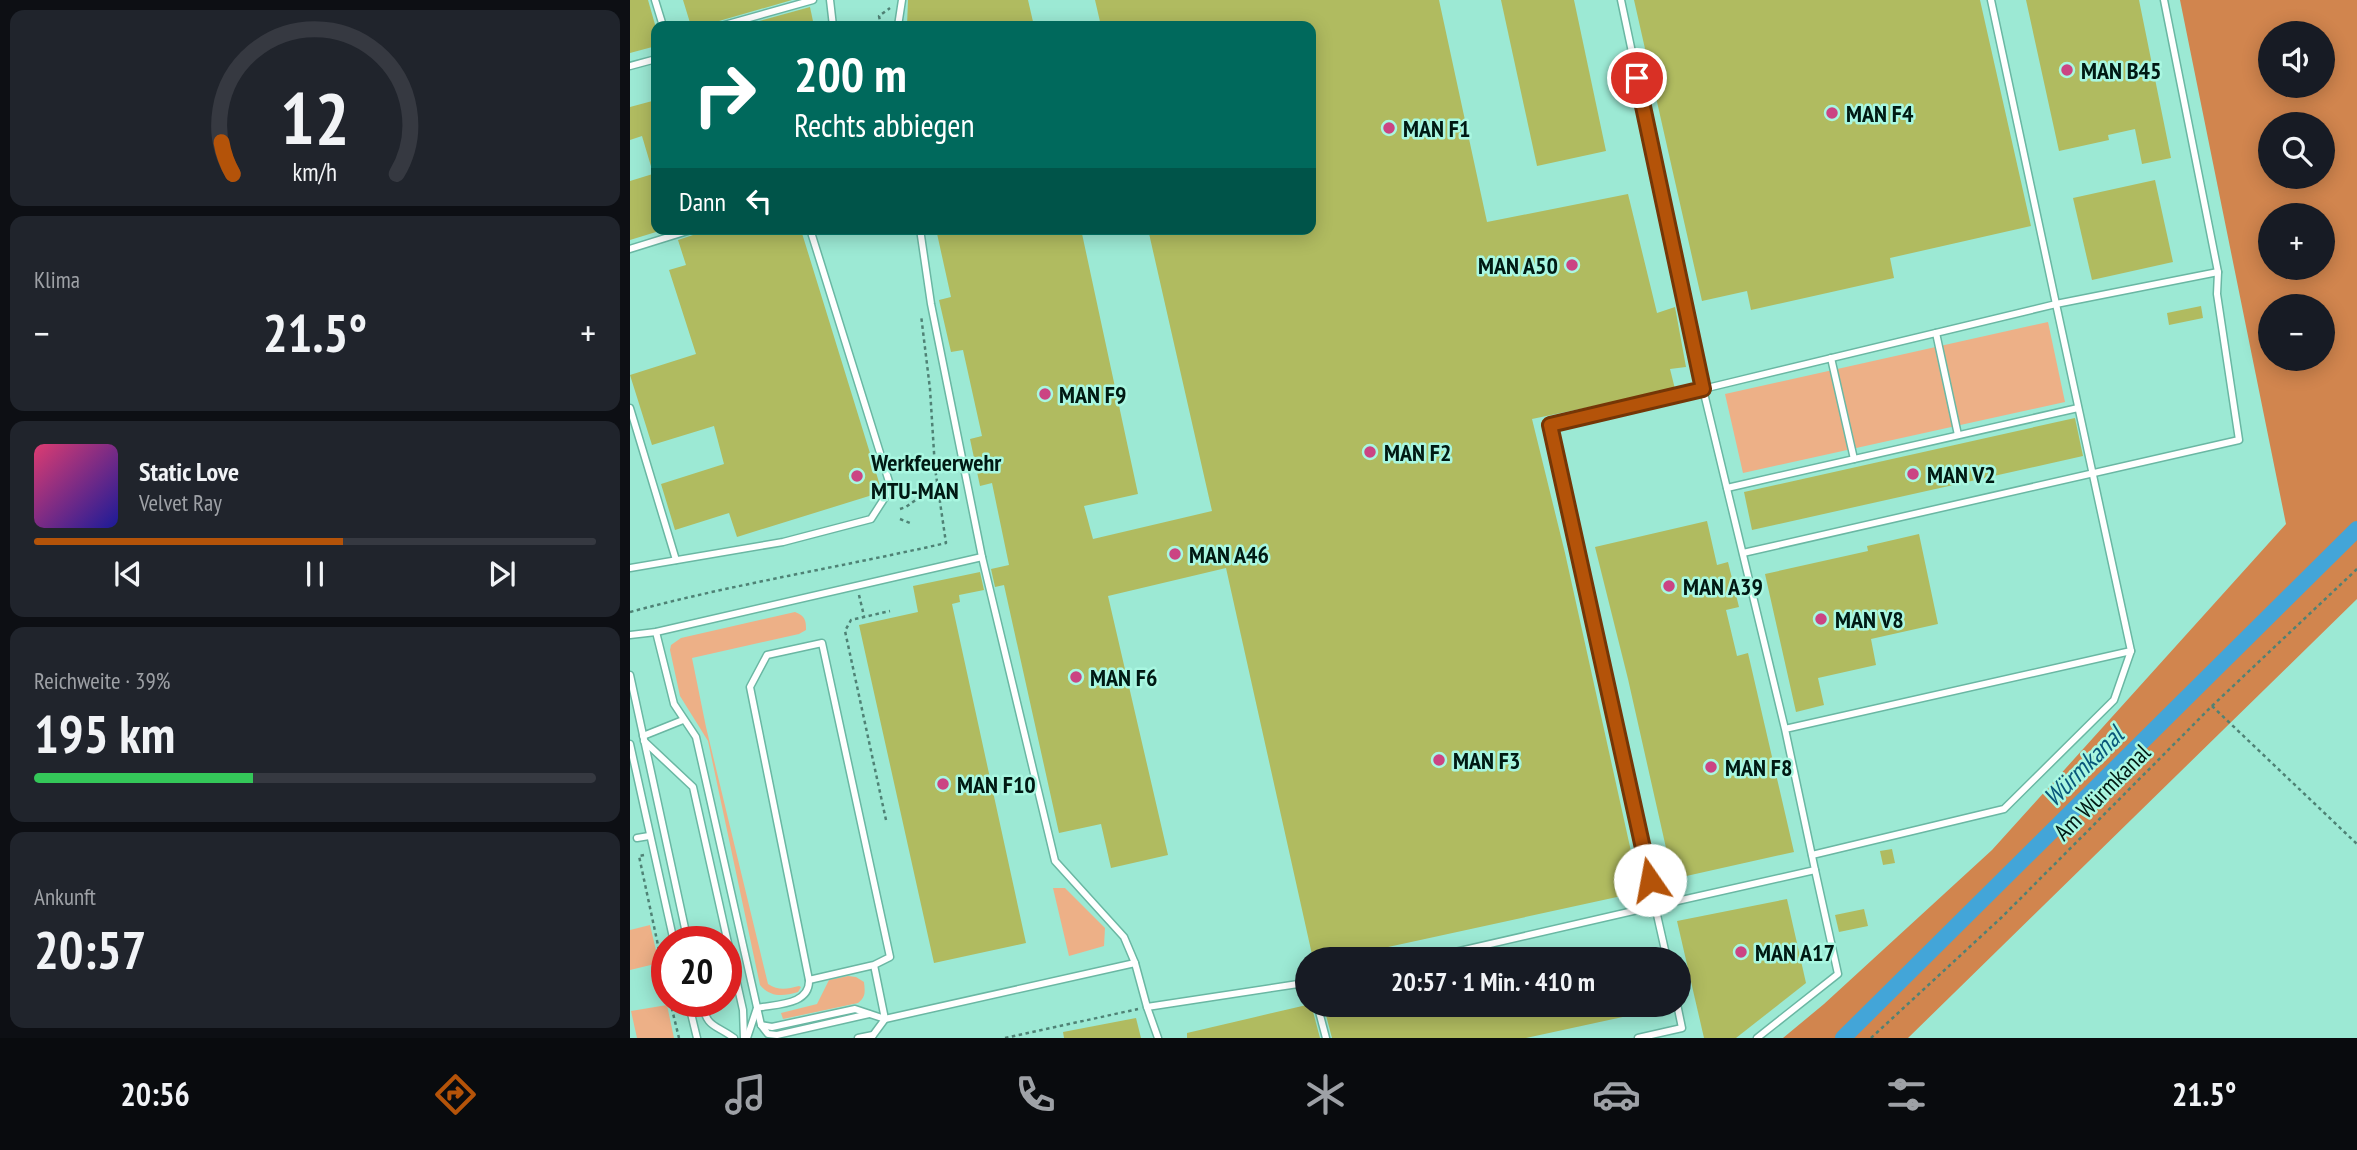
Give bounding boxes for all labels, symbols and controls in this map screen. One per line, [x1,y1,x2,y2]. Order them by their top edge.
map controls [2258,21,2335,371]
button: sound [2258,21,2335,98]
text: 200 m [794,42,907,106]
pin [1607,48,1667,108]
icon: right [679,49,770,140]
place label: MAN B45 [2081,55,2162,86]
icon: arrive [1618,59,1656,97]
marker: MAN B45 [2059,62,2075,78]
text: 12 [280,70,350,164]
place label: MAN F4 [1846,98,1914,129]
text: Rechts abbiegen [794,104,975,146]
marker: MAN F4 [1824,105,1840,121]
button: search [2258,112,2335,189]
place label: MAN F1 [1403,113,1470,144]
marker: MAN F1 [1381,120,1397,136]
text: km/h [293,156,337,188]
icon: left [740,182,778,220]
text: Dann [679,185,726,218]
button: + [2258,203,2335,280]
place label: MAN A50 [1478,250,1558,281]
marker: MAN A50 [1564,257,1580,273]
text: Klima [34,265,80,294]
button: − [2258,294,2335,371]
text: 21.5° [263,299,367,366]
text: − [34,308,50,357]
text: + [580,308,596,357]
place label: MAN F9 [1059,379,1126,410]
marker: MAN F9 [1037,386,1053,402]
place label: MAN F2 [1384,437,1451,468]
marker: MAN F2 [1362,444,1378,460]
place label: Werkfeuerwehr MTU-MAN [870,447,1002,506]
text: Static Love [139,455,239,488]
place label: MAN V2 [1927,459,1996,490]
marker: MAN V2 [1905,466,1921,482]
marker: Werkfeuerwehr MTU-MAN [849,468,865,484]
text: Velvet Ray [139,488,222,517]
place label: MAN A46 [1189,539,1269,570]
marker: MAN A46 [1167,546,1183,562]
icon: previous [109,555,147,593]
icon: pause [296,555,334,593]
icon: next [483,555,521,593]
place label: MAN A39 [1683,571,1763,602]
marker: MAN A39 [1661,578,1677,594]
place label: MAN V8 [1835,604,1904,635]
marker: MAN V8 [1813,611,1829,627]
place label: MAN F6 [1090,662,1157,693]
text: Reichweite · 39% [34,666,170,695]
marker: MAN F6 [1068,669,1084,685]
text: 195 km [34,700,175,767]
water label: Würmkanal [2036,717,2132,813]
street label: Am Würmkanal [2047,737,2157,847]
place label: MAN F3 [1453,745,1520,776]
marker: MAN F3 [1431,752,1447,768]
place label: MAN F8 [1725,752,1792,783]
marker: MAN F8 [1703,759,1719,775]
place label: MAN F10 [957,769,1036,800]
marker: MAN F10 [935,776,951,792]
position arrow [1613,843,1687,917]
text: Ankunft [34,882,96,911]
text: 20:57 [34,916,146,983]
speed limit sign: 20 [651,926,742,1017]
place label: MAN A17 [1755,937,1835,968]
marker: MAN A17 [1733,944,1749,960]
text: 20:57 · 1 Min. · 410 m [1391,965,1595,998]
icon: directions [431,1070,480,1119]
icon: music [721,1070,770,1119]
icon: phone [1011,1070,1060,1119]
icon: climate [1301,1070,1350,1119]
icon: car [1592,1070,1641,1119]
icon: filters [1882,1070,1931,1119]
text: 20:56 [121,1073,190,1115]
text: 21.5° [2172,1073,2236,1115]

